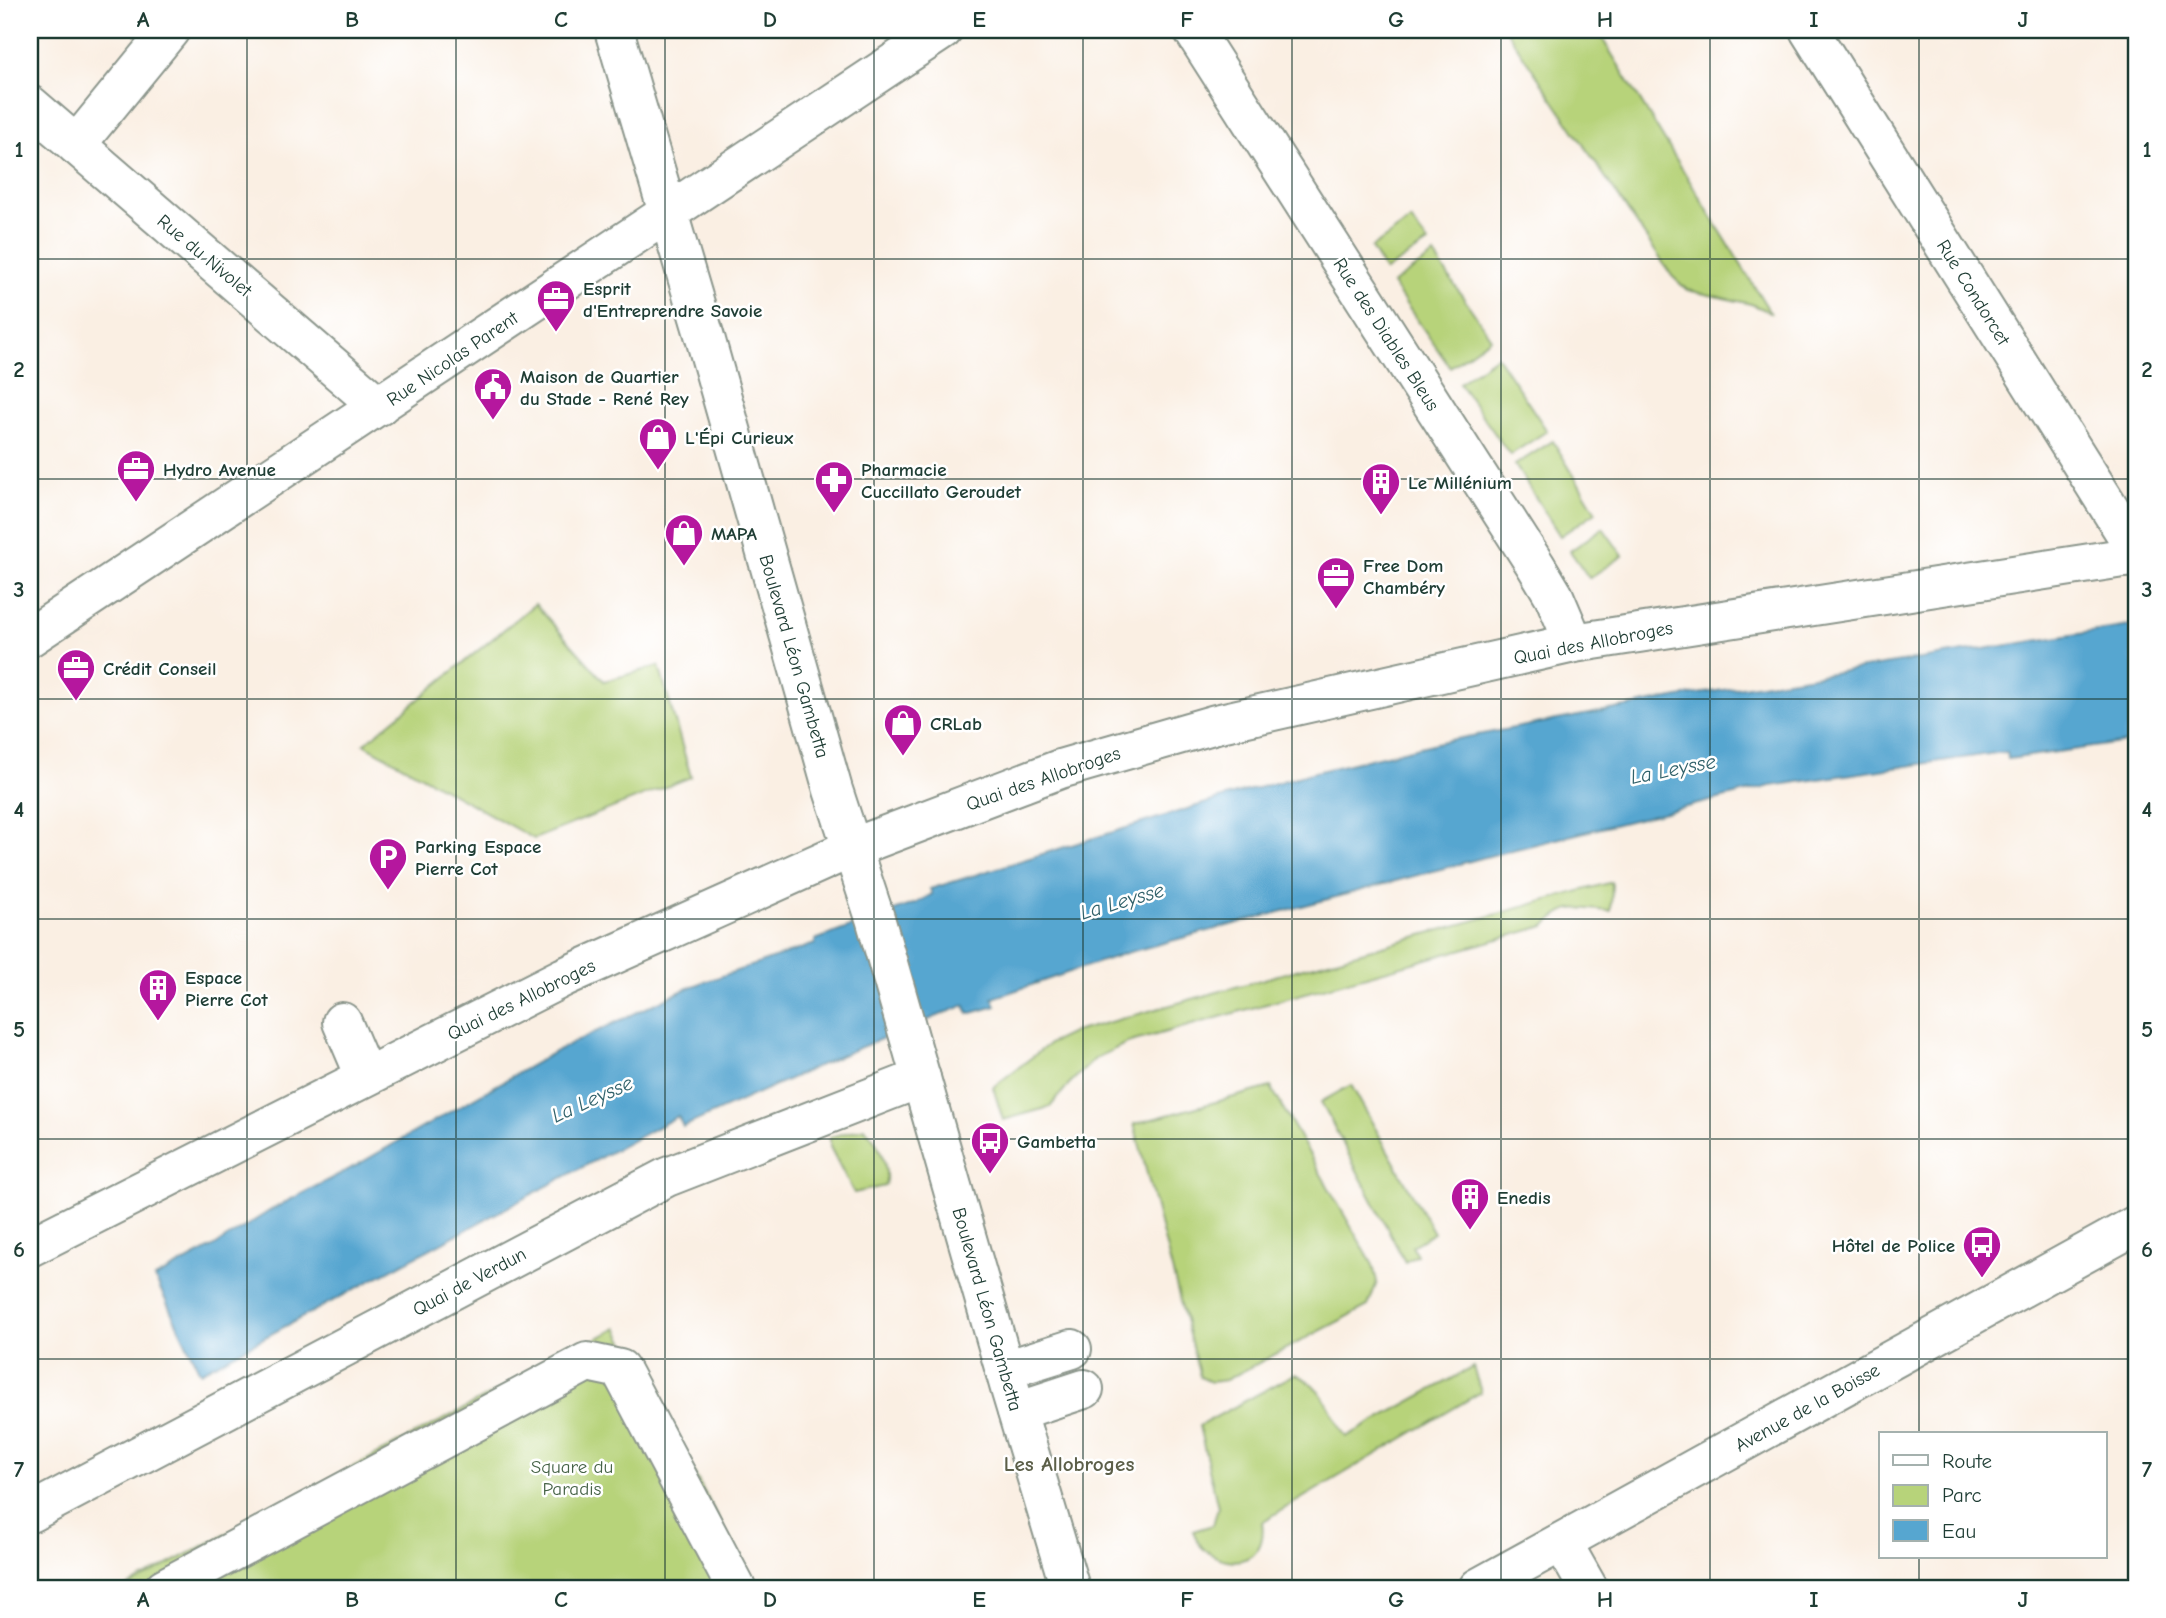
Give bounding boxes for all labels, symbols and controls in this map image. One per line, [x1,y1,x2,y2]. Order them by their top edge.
text: A [137,6,150,33]
text: B [345,6,359,33]
text: C [554,6,568,33]
text: D [763,6,777,33]
text: E [972,6,986,33]
text: F [1180,6,1194,33]
text: G [1388,6,1404,33]
text: H [1597,6,1613,33]
text: I [1809,6,1819,33]
text: J [2018,6,2029,33]
text: 1 [14,136,24,163]
text: 1 [2142,136,2152,163]
street label: Rue du Nivolet [153,210,257,302]
street label: Rue Condorcet [1932,236,2015,350]
street label: Rue des Diables Bleus [1328,254,1444,415]
office icon: Esprit d'Entreprendre Savoie [535,278,577,333]
place label: Esprit d'Entreprendre Savoie [583,278,762,322]
street label: Rue Nicolas Parent [383,306,523,411]
text: 2 [13,356,25,383]
text: 2 [2141,356,2153,383]
public building icon: Maison de Quartier du Stade - René Rey [472,366,514,421]
place label: Maison de Quartier du Stade - René Rey [520,366,689,410]
shop icon: L'Épi Curieux [637,416,679,471]
place label: L'Épi Curieux [685,427,794,449]
office icon: Hydro Avenue [115,448,157,503]
place label: Hydro Avenue [163,459,276,481]
pharmacy icon: Pharmacie Cuccillato Geroudet [813,459,855,514]
place label: Pharmacie Cuccillato Geroudet [861,459,1022,503]
building icon: Le Millénium [1360,461,1402,516]
place label: Le Millénium [1408,472,1512,494]
shop icon: MAPA [663,512,705,567]
place label: MAPA [711,523,758,545]
street label: Boulevard Léon Gambetta [754,552,834,760]
office icon: Free Dom Chambéry [1315,555,1357,610]
place label: Free Dom Chambéry [1363,555,1445,599]
text: 3 [13,576,25,603]
text: 3 [2141,576,2153,603]
street label: Quai des Allobroges [1512,617,1675,669]
office icon: Crédit Conseil [55,647,97,702]
place label: Crédit Conseil [103,658,216,680]
shop icon: CRLab [882,702,924,757]
place label: CRLab [930,713,982,735]
street label: Quai des Allobroges [963,742,1123,816]
water label: La Leysse [1628,749,1718,789]
text: 4 [14,796,25,823]
text: 4 [2142,796,2153,823]
parking icon: Parking Espace Pierre Cot [367,836,409,891]
place label: Parking Espace Pierre Cot [415,836,541,880]
water label: La Leysse [1077,877,1167,924]
street label: Quai des Allobroges [444,955,599,1045]
building icon: Espace Pierre Cot [137,967,179,1022]
place label: Espace Pierre Cot [185,967,268,1011]
text: 5 [13,1016,25,1043]
text: 5 [2141,1016,2153,1043]
water label: La Leysse [548,1070,637,1128]
bus stop icon: Gambetta [969,1120,1011,1175]
place label: Gambetta [1017,1131,1096,1153]
building icon: Enedis [1449,1176,1491,1231]
place label: Enedis [1497,1187,1551,1209]
street label: Boulevard Léon Gambetta [947,1205,1027,1413]
bus stop icon: Hôtel de Police [1961,1224,2003,1279]
place label: Hôtel de Police [1832,1235,1955,1257]
text: 6 [13,1236,25,1263]
text: 6 [2141,1236,2153,1263]
street label: Quai de Verdun [409,1243,530,1321]
street label: Avenue de la Boisse [1731,1359,1884,1457]
legend [1879,1432,2106,1558]
text: Route [1942,1449,1992,1473]
district label: Les Allobroges [1004,1452,1134,1476]
text: 7 [14,1456,25,1483]
park label: Square du Paradis [531,1456,613,1500]
text: 7 [2142,1456,2153,1483]
text: Parc [1942,1483,1982,1507]
text: Eau [1942,1519,1976,1543]
text: A [137,1586,150,1613]
text: B [345,1586,359,1613]
text: C [554,1586,568,1613]
text: D [763,1586,777,1613]
text: E [972,1586,986,1613]
text: F [1180,1586,1194,1613]
text: G [1388,1586,1404,1613]
text: H [1597,1586,1613,1613]
text: I [1809,1586,1819,1613]
text: J [2018,1586,2029,1613]

